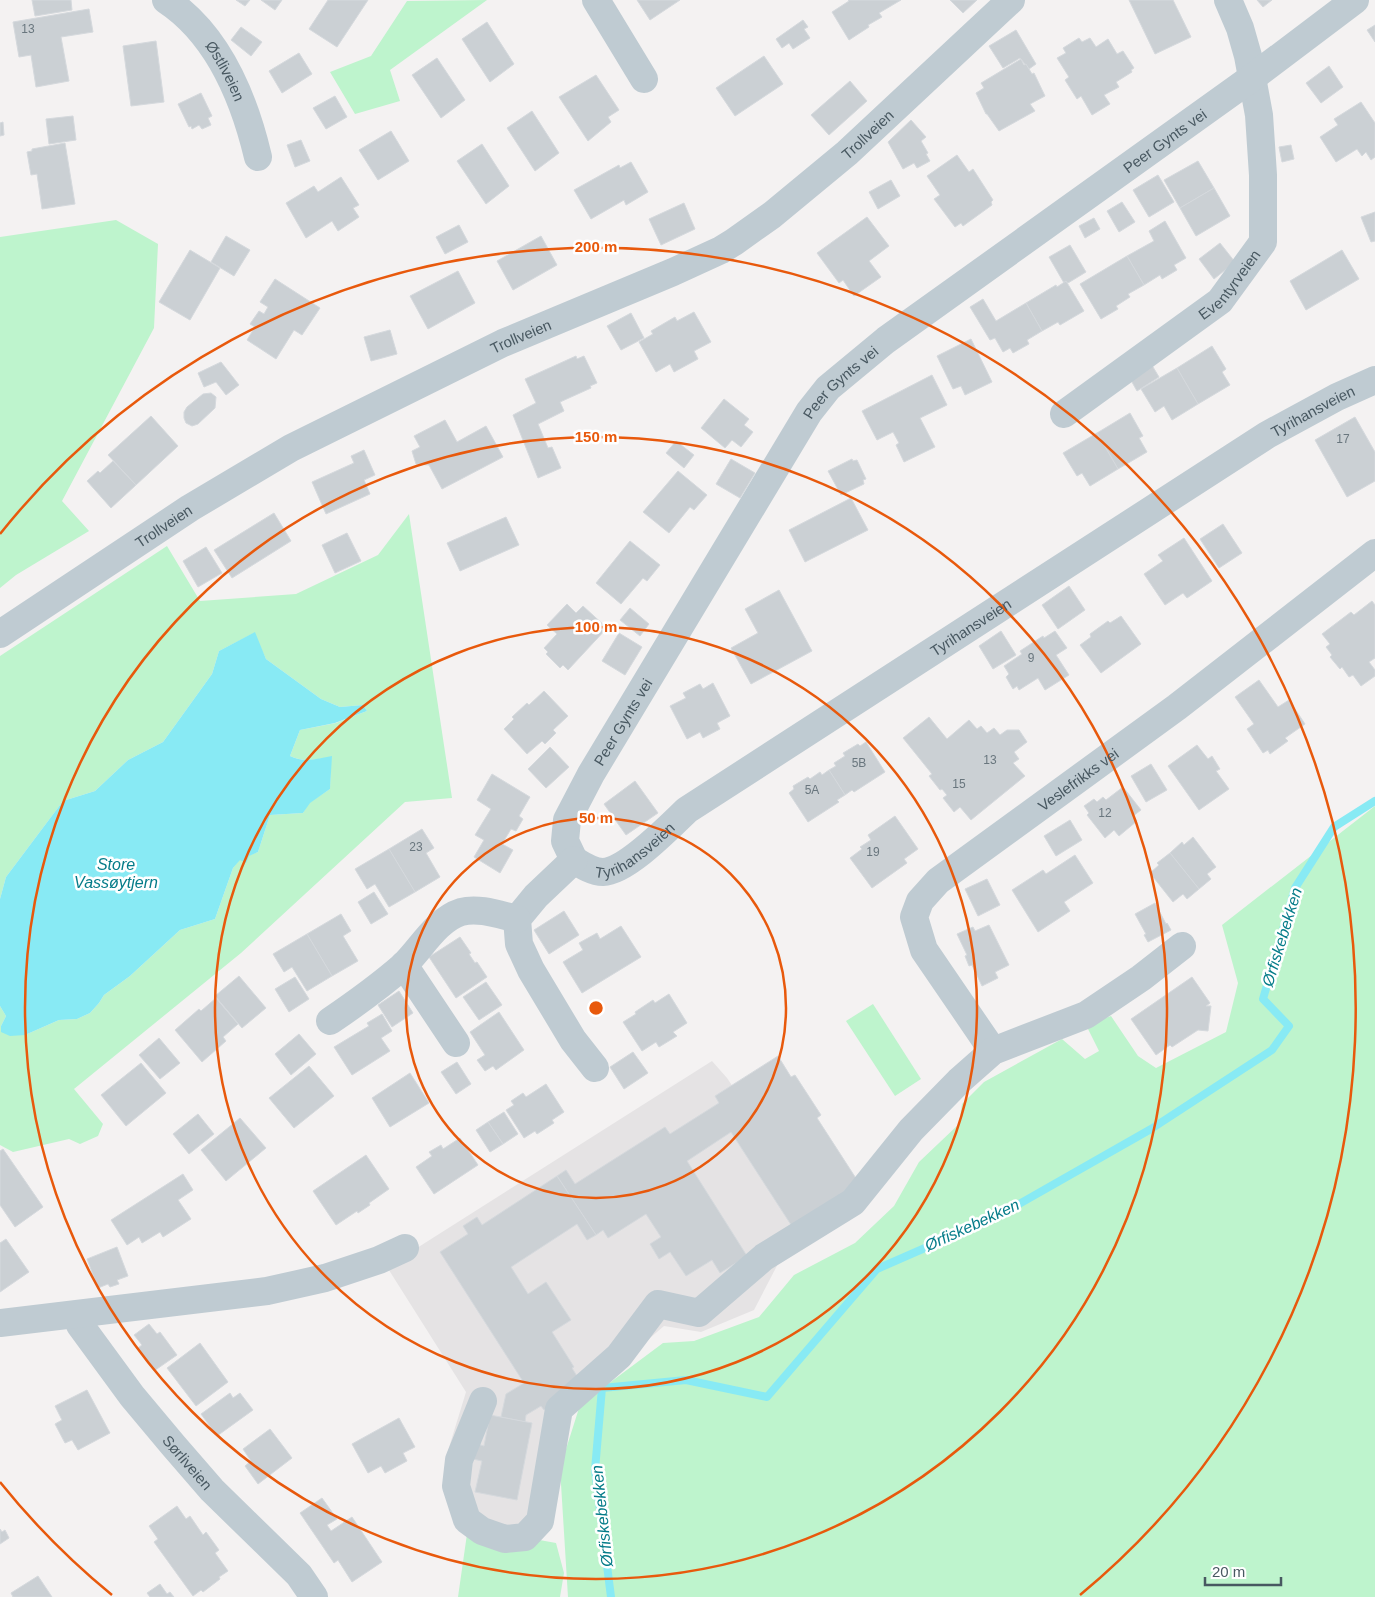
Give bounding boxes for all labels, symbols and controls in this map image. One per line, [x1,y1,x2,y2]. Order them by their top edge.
house number: 13 [21,22,35,36]
street label: Østliveien [203,37,249,103]
street label: Peer Gynts vei [1119,105,1209,176]
street label: Trollveien [838,106,897,162]
text: 200 m [575,238,617,255]
street label: Eventyrveien [1195,246,1263,323]
street label: Trollveien [487,315,554,357]
street label: Peer Gynts vei [799,342,881,421]
street label: Tyrihansveien [1268,382,1357,440]
text: 150 m [575,428,617,445]
house number: 17 [1336,432,1350,446]
street label: Trollveien [132,501,195,551]
street label: Tyrihansveien [927,595,1014,659]
text: 100 m [575,618,617,635]
house number: 9 [1028,651,1035,665]
street label: Peer Gynts vei [590,675,655,768]
street label: Veslefrikks vei [1035,744,1121,814]
house number: 13 [983,753,997,767]
house number: 5B [852,756,866,770]
house number: 15 [952,777,966,791]
house number: 5A [805,783,819,797]
house number: 12 [1098,806,1112,820]
text: 50 m [579,809,613,826]
street label: Tyrihansveien [594,819,678,881]
house number: 23 [409,840,423,854]
house number: 19 [866,845,880,859]
water label: Store Vassøytjern [74,856,158,891]
water label: Ørfiskebekken [1259,886,1305,989]
centre of rings [587,999,605,1017]
water label: Ørfiskebekken [921,1196,1022,1255]
street label: Sørliveien [160,1431,216,1493]
water label: Ørfiskebekken [588,1464,616,1569]
scale bar [1205,1554,1281,1586]
text: 20 m [1212,1563,1245,1580]

